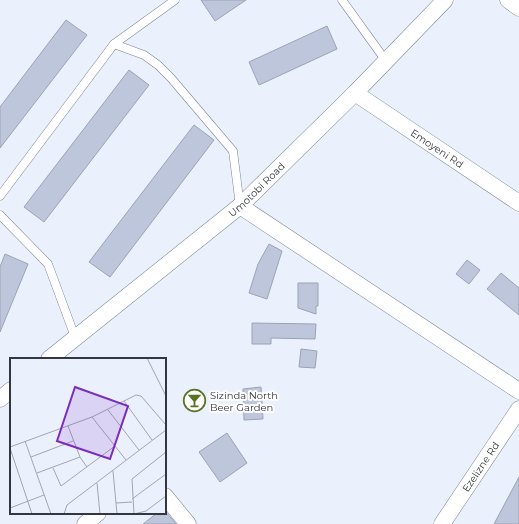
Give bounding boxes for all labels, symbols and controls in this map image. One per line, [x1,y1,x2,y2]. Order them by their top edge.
street label: Emoyeni Rd [408,126,466,171]
street label: Umotobi Road [226,160,288,220]
inset map [10,358,166,514]
bar icon: Sizinda North Beer Garden [182,388,208,414]
place label: Sizinda North Beer Garden [210,389,278,414]
street label: Ezelizne Rd [459,439,502,495]

